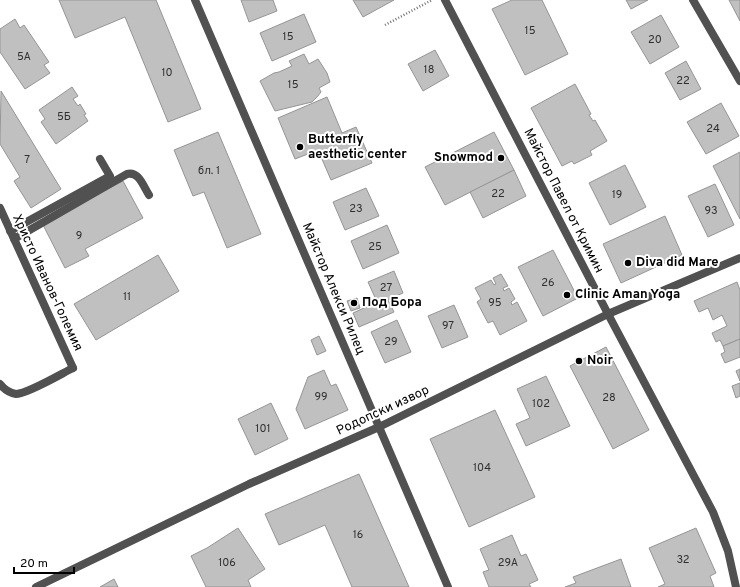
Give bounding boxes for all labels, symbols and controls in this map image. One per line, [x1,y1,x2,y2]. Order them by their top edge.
house number: 15 [525,24,536,38]
house number: 15 [283,30,294,44]
house number: 20 [648,33,662,47]
house number: 5А [17,50,31,64]
house number: 18 [424,63,434,77]
house number: 10 [161,66,173,80]
house number: 22 [676,74,690,88]
house number: 15 [288,78,299,92]
house number: 5Б [57,110,71,124]
house number: 24 [706,122,720,136]
street label: Майстор Павел от Кримин [520,126,606,276]
place label: Butterfly aesthetic center [308,132,407,163]
marker: Butterfly aesthetic center [295,142,305,152]
place label: Snowmod [434,150,493,166]
house number: 7 [24,153,30,167]
marker: Snowmod [496,153,506,163]
house number: бл. 1 [198,164,220,178]
house number: 22 [491,187,505,201]
house number: 19 [612,188,622,202]
house number: 23 [349,202,363,216]
house number: 93 [704,204,718,218]
street label: Христо Иванов-Големия [8,212,86,354]
street label: Майстор Алекси Рилец [298,220,368,358]
house number: 9 [76,229,82,243]
house number: 25 [368,240,382,254]
place label: Diva did Mare [636,255,718,271]
marker: Diva did Mare [623,258,633,268]
house number: 26 [541,276,555,290]
house number: 27 [380,281,392,295]
place label: Clinic Aman Yoga [575,287,680,303]
house number: 11 [123,290,131,304]
marker: Clinic Aman Yoga [562,290,572,300]
place label: Под Бора [362,295,422,311]
house number: 95 [488,296,502,310]
marker: Под Бора [349,298,359,308]
house number: 97 [442,319,454,333]
house number: 29 [384,335,398,349]
place label: Noir [587,353,613,369]
marker: Noir [574,356,584,366]
street label: Родопски извор [334,383,432,439]
house number: 99 [314,390,328,404]
house number: 28 [602,391,616,405]
house number: 102 [532,397,550,411]
house number: 101 [255,422,271,436]
house number: 104 [473,461,491,475]
house number: 16 [353,528,363,542]
scale bar [14,549,74,575]
house number: 32 [676,553,690,567]
text: 20 m [20,556,48,572]
house number: 106 [218,556,236,570]
house number: 29А [498,556,518,570]

